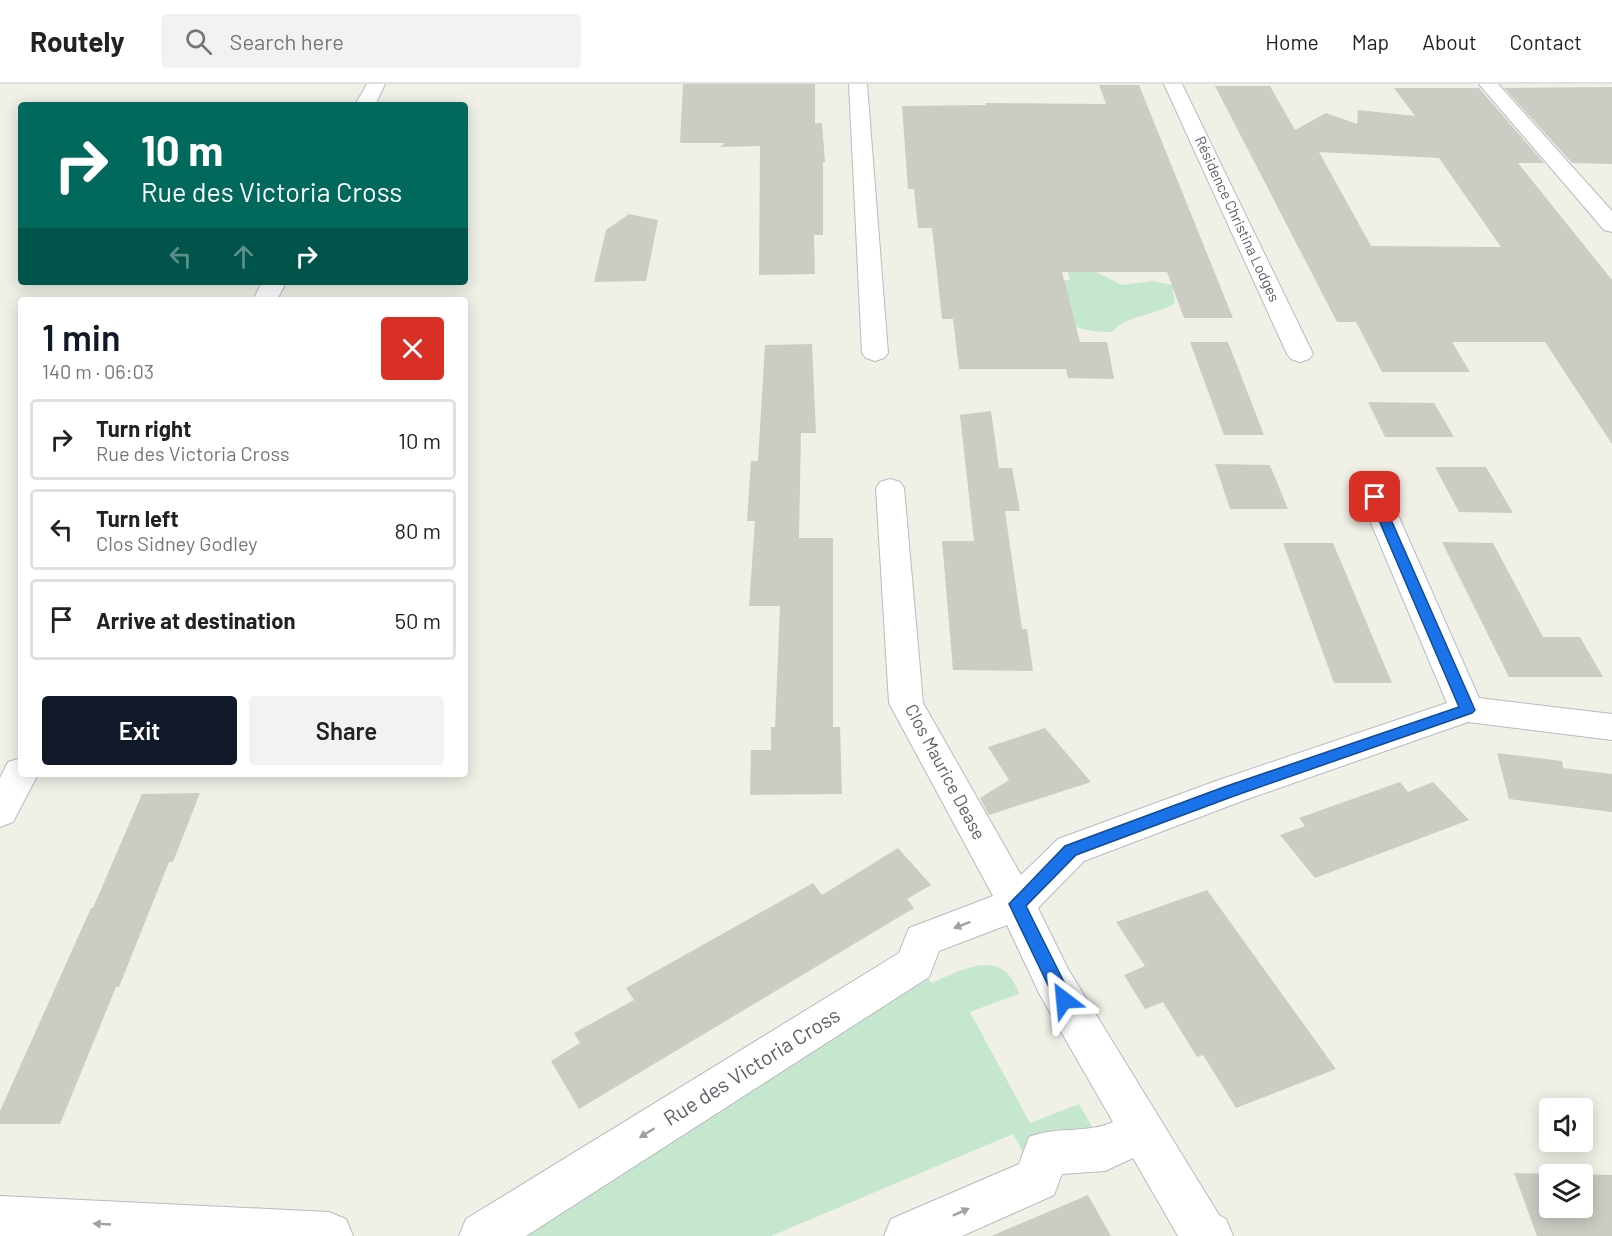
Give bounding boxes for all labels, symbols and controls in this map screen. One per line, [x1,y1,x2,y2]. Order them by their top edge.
search box [161,14,581,68]
text: Routely [30,24,125,58]
icon: search [182,25,215,58]
text: Search here [230,28,344,54]
text: Home [1265,29,1319,54]
text: Map [1352,29,1389,54]
text: About [1422,29,1477,54]
text: Contact [1510,29,1582,54]
text: 10 m [141,124,223,174]
icon: right [42,126,120,204]
street label: Résidence Christina Lodges [1192,133,1284,304]
text: Rue des Victoria Cross [141,175,402,207]
icon: left [164,240,197,273]
icon: ahead [227,240,260,273]
icon: right [290,240,323,273]
text: 1 min [42,315,121,358]
button: close [381,317,444,380]
text: 140 m · 06:03 [42,359,154,383]
text: Turn right [96,415,191,441]
icon: right [45,423,78,456]
text: 10 m [398,427,441,453]
text: Rue des Victoria Cross [96,441,290,465]
pin [1349,471,1400,522]
icon: arrive [1358,480,1391,513]
text: Turn left [96,505,179,531]
icon: left [45,513,78,546]
text: 80 m [395,517,441,543]
text: Clos Sidney Godley [96,531,258,555]
icon: arrive [45,603,78,636]
text: Arrive at destination [96,607,295,633]
text: 50 m [395,607,441,633]
button: Exit [42,696,237,765]
button: Share [249,696,444,765]
street label: Clos Maurice Dease [901,700,991,843]
one-way arrow [953,921,971,931]
position arrow [1032,968,1096,1032]
street label: Rue des Victoria Cross [658,1001,844,1130]
map controls [1539,1098,1593,1218]
button: sound [1539,1098,1593,1152]
one-way arrow [639,1127,655,1138]
button: layers [1539,1164,1593,1218]
one-way arrow [953,1208,970,1217]
one-way arrow [93,1220,112,1229]

